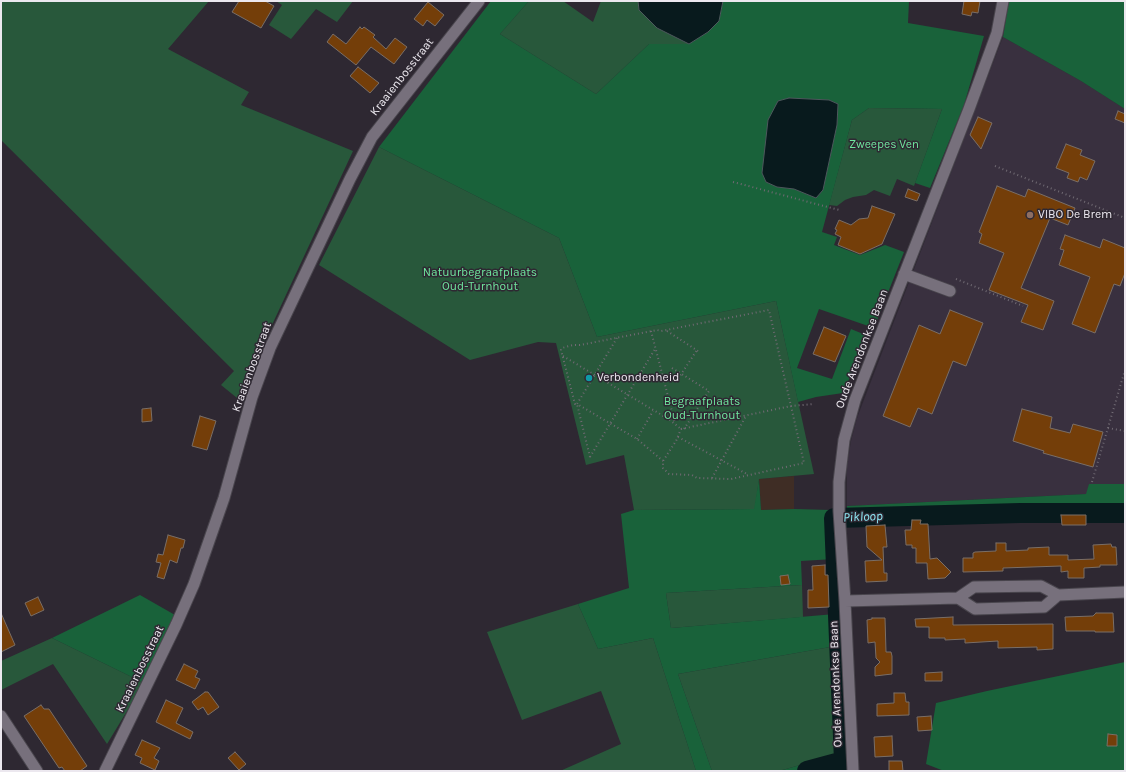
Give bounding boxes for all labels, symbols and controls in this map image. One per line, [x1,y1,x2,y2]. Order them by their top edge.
street label: Kraaienbosstraat [367,35,437,119]
park label: Zweepes Ven [849,138,919,152]
place label: VIBO De Brem [1038,208,1112,222]
marker: VIBO De Brem [1025,210,1035,220]
park label: Natuurbegraafplaats Oud-Turnhout [423,266,537,294]
street label: Oude Arendonkse Baan [833,287,891,411]
street label: Kraaienbosstraat [229,320,275,414]
place label: Verbondenheid [597,371,679,385]
marker: Verbondenheid [584,373,594,383]
park label: Begraafplaats Oud-Turnhout [664,395,740,423]
water label: Pikloop [843,509,883,525]
street label: Oude Arendonkse Baan [827,620,845,748]
street label: Kraaienbosstraat [113,623,167,715]

